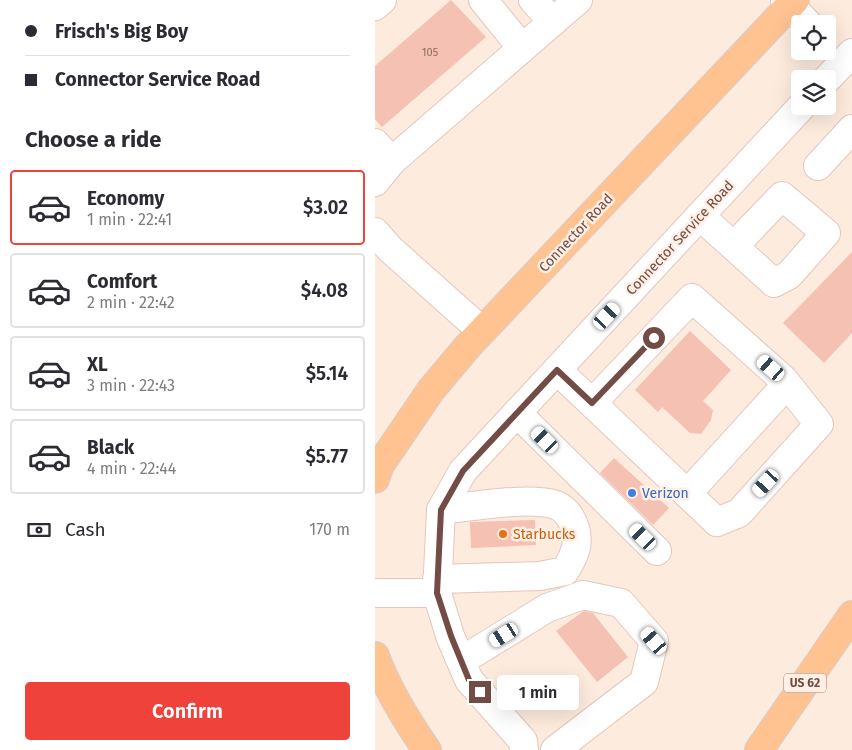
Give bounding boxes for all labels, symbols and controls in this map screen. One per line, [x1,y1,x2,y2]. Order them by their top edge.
map controls [791,15,836,115]
button: locate [791,15,836,60]
text: Frisch's Big Boy [55,20,188,43]
house number: 105 [422,46,439,59]
text: Connector Service Road [55,68,260,91]
button: layers [791,70,836,115]
text: Choose a ride [25,126,161,153]
street label: Connector Service Road [623,177,737,299]
icon: car [27,185,72,230]
text: Economy [87,187,164,210]
street label: Connector Road [535,190,617,276]
text: $3.02 [303,196,348,219]
text: 1 min · 22:41 [87,210,172,229]
icon: car [27,268,72,313]
text: Comfort [87,270,157,293]
text: $4.08 [301,279,348,302]
text: 2 min · 22:42 [87,293,175,312]
car [591,300,622,332]
route start [643,327,665,349]
icon: car [27,351,72,396]
car [754,352,787,384]
text: XL [87,353,108,376]
text: $5.14 [306,362,348,385]
text: 3 min · 22:43 [87,376,175,395]
car [529,424,560,456]
icon: car [27,434,72,479]
text: Black [87,436,134,459]
text: $5.77 [306,445,348,468]
text: 4 min · 22:44 [87,459,176,478]
car [750,467,781,499]
place label: Verizon [642,485,689,502]
marker: Verizon [626,487,638,499]
icon: cash [25,516,53,544]
text: Cash [65,518,106,541]
text: 170 m [309,520,350,539]
car [627,521,658,553]
place label: Starbucks [513,526,576,543]
marker: Starbucks [497,528,509,540]
car [487,621,520,649]
car [638,625,669,657]
callout: 1 min [497,674,580,710]
road number: US 62 [784,674,826,692]
route end [469,681,491,703]
button: Confirm [25,682,350,740]
text: 1 min [519,683,557,702]

